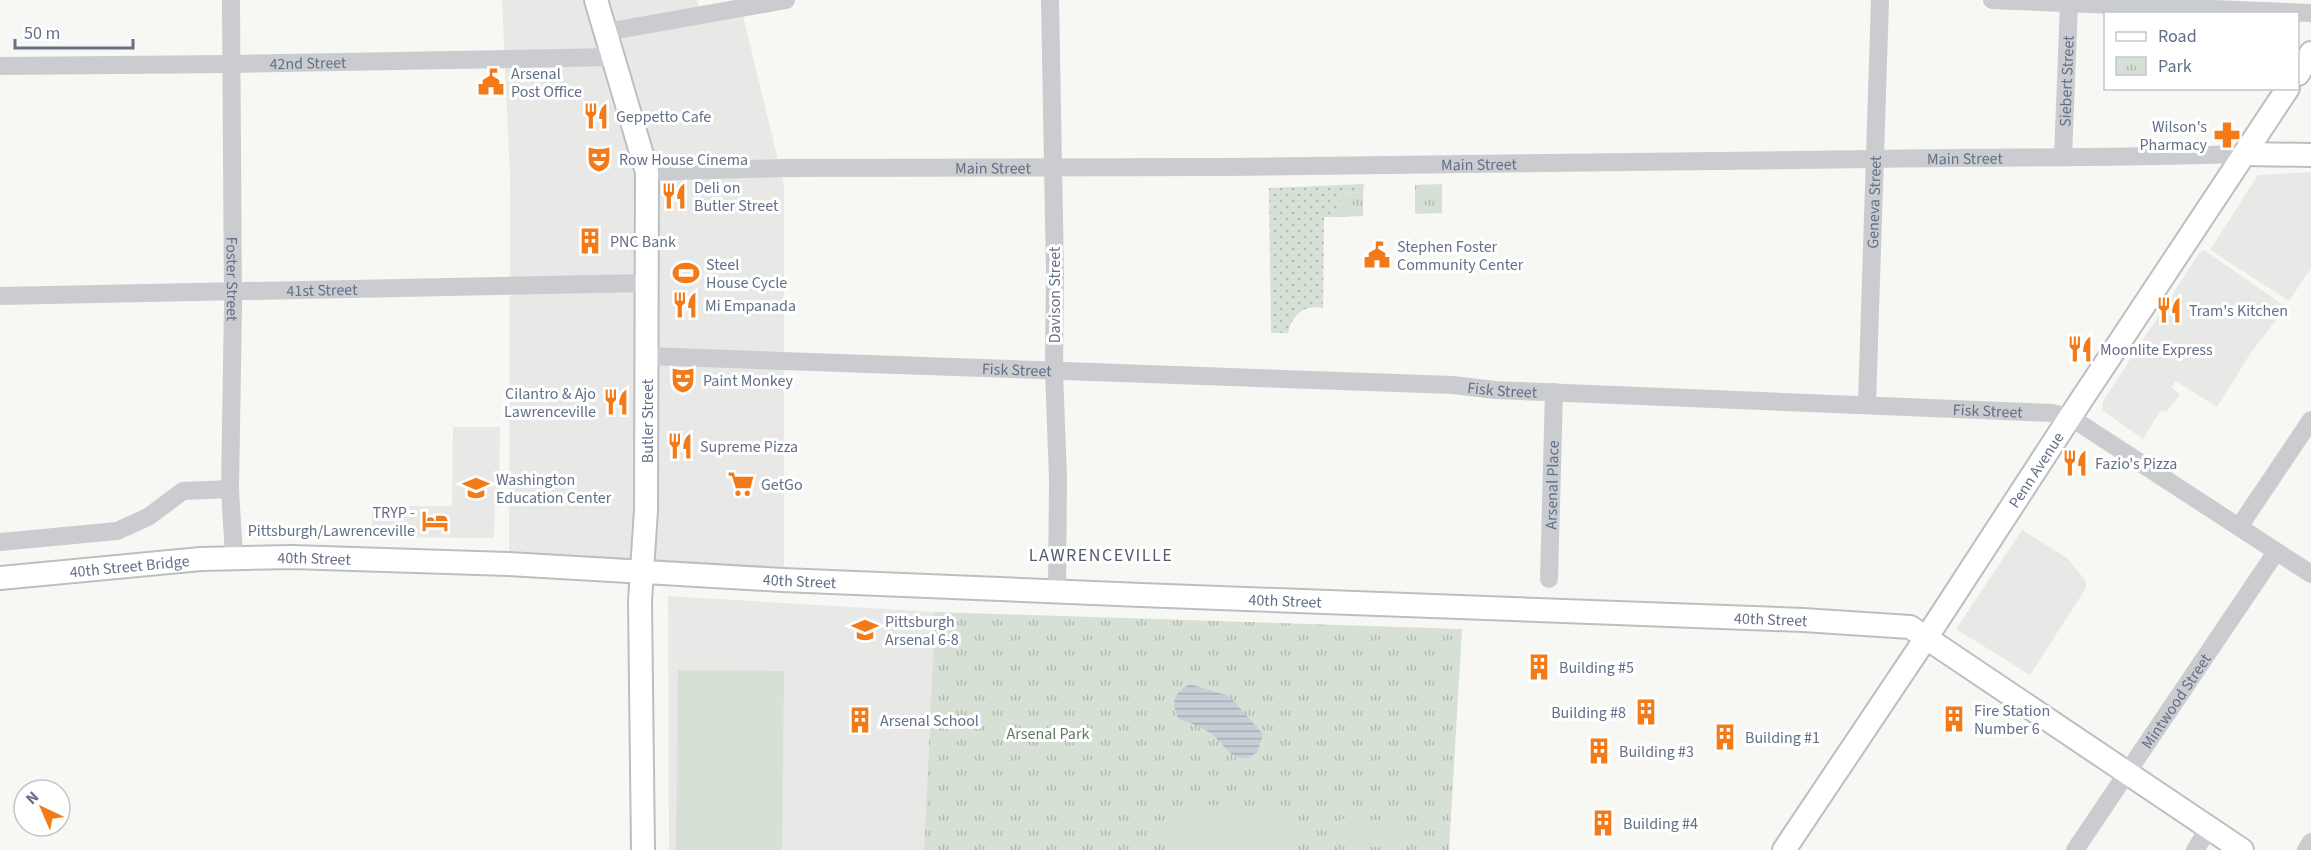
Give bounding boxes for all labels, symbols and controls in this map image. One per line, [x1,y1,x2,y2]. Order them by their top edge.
scale bar [15,12,134,50]
legend [2104,12,2299,90]
text: 50 m [24,21,60,46]
text: Road [2158,24,2197,49]
street label: Siebert Street [2054,34,2080,127]
street label: 42nd Street [269,52,347,75]
text: Park [2158,54,2192,79]
place label: Arsenal Post Office [511,63,582,103]
public building icon: Arsenal Post Office [476,67,506,97]
restaurant icon: Geppetto Cafe [581,101,611,131]
place label: Geppetto Cafe [616,106,711,128]
place label: Wilson's Pharmacy [2139,116,2208,156]
pharmacy icon: Wilson's Pharmacy [2212,120,2242,150]
theatre icon: Row House Cinema [584,144,614,174]
street label: Main Street [1927,148,2003,170]
place label: Row House Cinema [619,149,748,171]
street label: Main Street [1441,153,1518,176]
street label: Geneva Street [1862,155,1887,249]
street label: Main Street [955,157,1031,180]
place label: Deli on Butler Street [694,177,779,217]
restaurant icon: Deli on Butler Street [659,181,689,211]
building icon: PNC Bank [575,226,605,256]
place label: PNC Bank [610,231,676,253]
place label: Stephen Foster Community Center [1397,236,1524,276]
street label: Foster Street [221,237,243,322]
public building icon: Stephen Foster Community Center [1362,240,1392,270]
street label: Davison Street [1044,246,1066,343]
place label: Steel House Cycle [706,254,787,294]
sports icon: Steel House Cycle [671,258,701,288]
street label: 41st Street [286,279,358,302]
restaurant icon: Mi Empanada [670,290,700,320]
place label: Mi Empanada [705,295,796,317]
restaurant icon: Tram's Kitchen [2154,295,2184,325]
place label: Tram's Kitchen [2189,300,2288,322]
restaurant icon: Moonlite Express [2065,334,2095,364]
place label: Moonlite Express [2100,339,2213,361]
street label: Fisk Street [981,358,1053,383]
theatre icon: Paint Monkey [668,365,698,395]
place label: Paint Monkey [703,370,793,392]
street label: Fisk Street [1466,377,1538,404]
street label: Butler Street [637,378,659,463]
place label: Cilantro & Ajo Lawrenceville [504,383,596,423]
restaurant icon: Cilantro & Ajo Lawrenceville [601,387,631,417]
street label: Fisk Street [1952,399,2024,424]
street label: Penn Avenue [2004,428,2069,513]
restaurant icon: Supreme Pizza [665,431,695,461]
place label: Supreme Pizza [700,436,798,458]
street label: Arsenal Place [1540,440,1565,530]
restaurant icon: Fazio's Pizza [2060,448,2090,478]
place label: Fazio's Pizza [2095,453,2177,475]
place label: Washington Education Center [496,469,612,509]
supermarket icon: GetGo [726,469,756,499]
school or university icon: Washington Education Center [461,473,491,503]
place label: GetGo [761,474,803,496]
place label: TRYP - Pittsburgh/Lawrenceville [248,502,415,542]
hotel icon: TRYP - Pittsburgh/Lawrenceville [420,506,450,536]
district label: LAWRENCEVILLE [1029,543,1173,568]
street label: 40th Street [277,547,352,571]
street label: 40th Street Bridge [69,550,190,583]
street label: 40th Street [762,569,837,594]
street label: 40th Street [1248,589,1323,614]
street label: 40th Street [1734,607,1809,632]
place label: Pittsburgh Arsenal 6-8 [885,611,959,651]
school or university icon: Pittsburgh Arsenal 6-8 [850,615,880,645]
street label: Mintwood Street [2136,649,2217,753]
building icon: Building #5 [1524,652,1554,682]
place label: Building #5 [1559,657,1634,679]
building icon: Building #8 [1631,697,1661,727]
place label: Fire Station Number 6 [1974,700,2050,740]
place label: Building #8 [1551,702,1626,724]
building icon: Fire Station Number 6 [1939,704,1969,734]
building icon: Arsenal School [845,705,875,735]
place label: Arsenal School [880,710,979,732]
building icon: Building #1 [1710,722,1740,752]
park label: Arsenal Park [1007,723,1089,745]
place label: Building #1 [1745,727,1820,749]
building icon: Building #3 [1584,736,1614,766]
place label: Building #3 [1619,741,1694,763]
north arrow [12,778,72,838]
text: N [21,786,44,810]
building icon: Building #4 [1588,808,1618,838]
place label: Building #4 [1623,813,1698,835]

